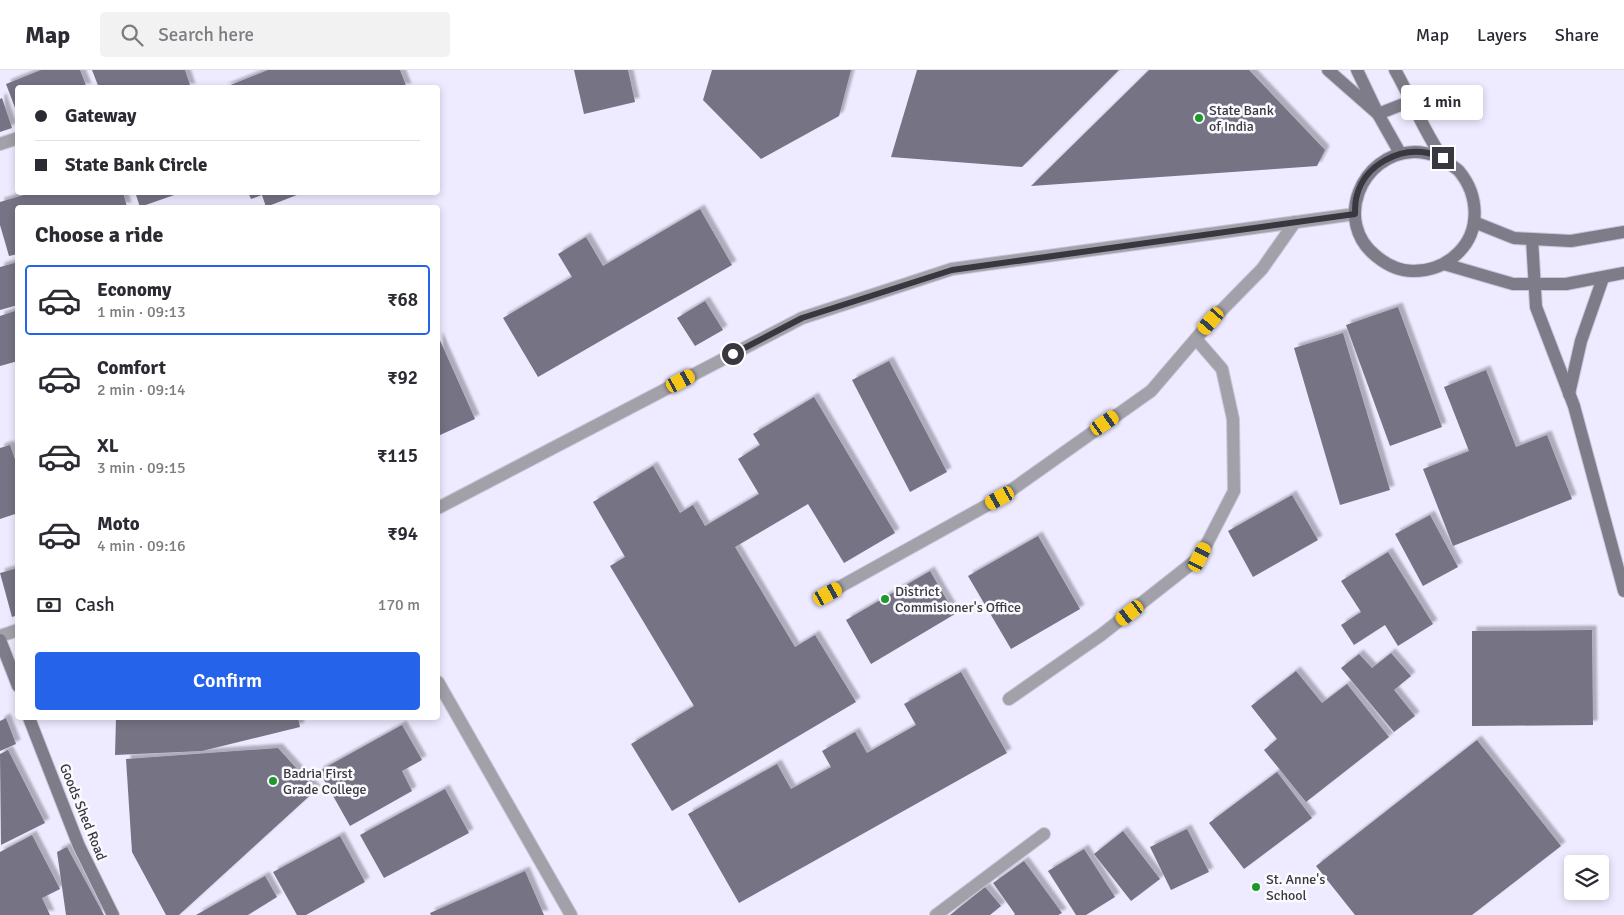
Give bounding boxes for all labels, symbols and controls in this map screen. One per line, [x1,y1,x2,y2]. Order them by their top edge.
search box [100,12,450,57]
text: Map [25,20,70,50]
icon: search [118,21,146,49]
text: Search here [158,23,254,47]
text: Map [1416,24,1449,46]
text: Layers [1477,24,1527,46]
text: Share [1555,24,1599,46]
callout: 1 min [1402,86,1484,121]
text: 1 min [1423,92,1461,112]
place label: State Bank of India [1209,102,1274,135]
text: Gateway [65,104,137,128]
marker: State Bank of India [1193,112,1205,124]
route end [1432,147,1454,169]
text: State Bank Circle [65,153,208,177]
text: Choose a ride [35,221,163,248]
icon: car [37,278,82,323]
text: Economy [97,278,171,302]
text: ₹68 [387,288,418,312]
text: 1 min · 09:13 [97,302,186,322]
car [1195,305,1226,337]
route start [722,343,744,365]
icon: car [37,356,82,401]
text: Comfort [97,356,166,380]
text: ₹92 [387,366,418,390]
car [664,367,697,395]
text: 2 min · 09:14 [97,380,186,400]
car [1088,408,1121,438]
icon: car [37,434,82,479]
text: XL [97,434,119,458]
text: ₹115 [377,444,418,468]
text: 3 min · 09:15 [97,458,186,478]
car [983,484,1016,512]
icon: car [37,512,82,557]
text: Moto [97,512,140,536]
text: ₹94 [387,522,418,546]
text: 4 min · 09:16 [97,536,186,556]
car [1186,540,1213,574]
car [811,580,844,608]
place label: District Commisioner's Office [895,583,1021,616]
icon: cash [35,591,63,619]
text: Cash [75,593,115,617]
marker: District Commisioner's Office [879,593,891,605]
text: 170 m [378,595,420,615]
car [1113,598,1146,628]
button: Confirm [35,652,420,710]
street label: Goods Shed Road [56,761,110,863]
place label: Badria First Grade College [283,765,367,798]
marker: Badria First Grade College [267,775,279,787]
map controls [1564,855,1609,900]
button: layers [1564,855,1609,900]
place label: St. Anne's School [1266,871,1325,904]
marker: St. Anne's School [1250,881,1262,893]

